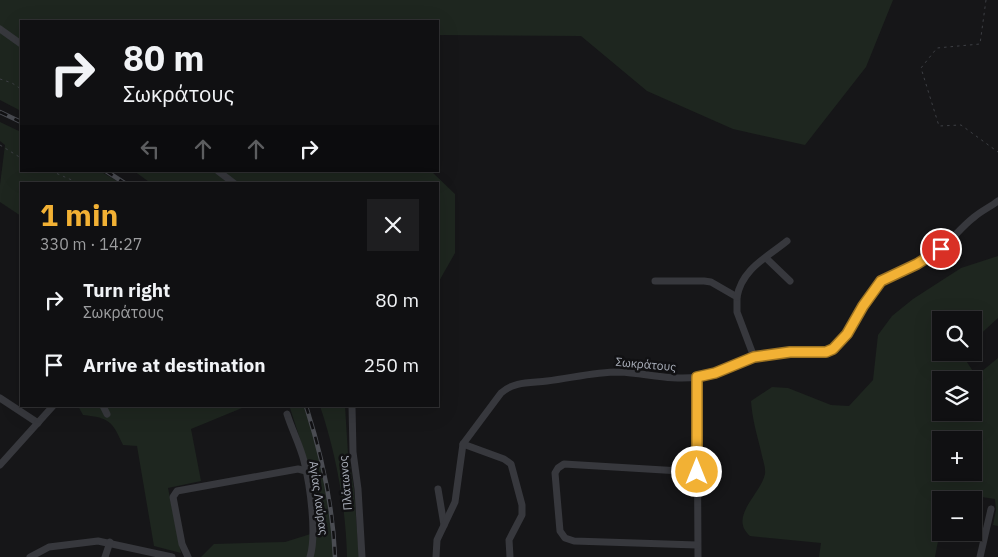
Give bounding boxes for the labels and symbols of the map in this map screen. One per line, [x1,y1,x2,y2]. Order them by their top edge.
pin [920,228,962,270]
street label: Σωκράτους [615,354,677,374]
position arrow [670,445,722,497]
street label: Πλάτωνος [335,455,355,511]
street label: Αγίας Λαύρας [306,460,332,536]

